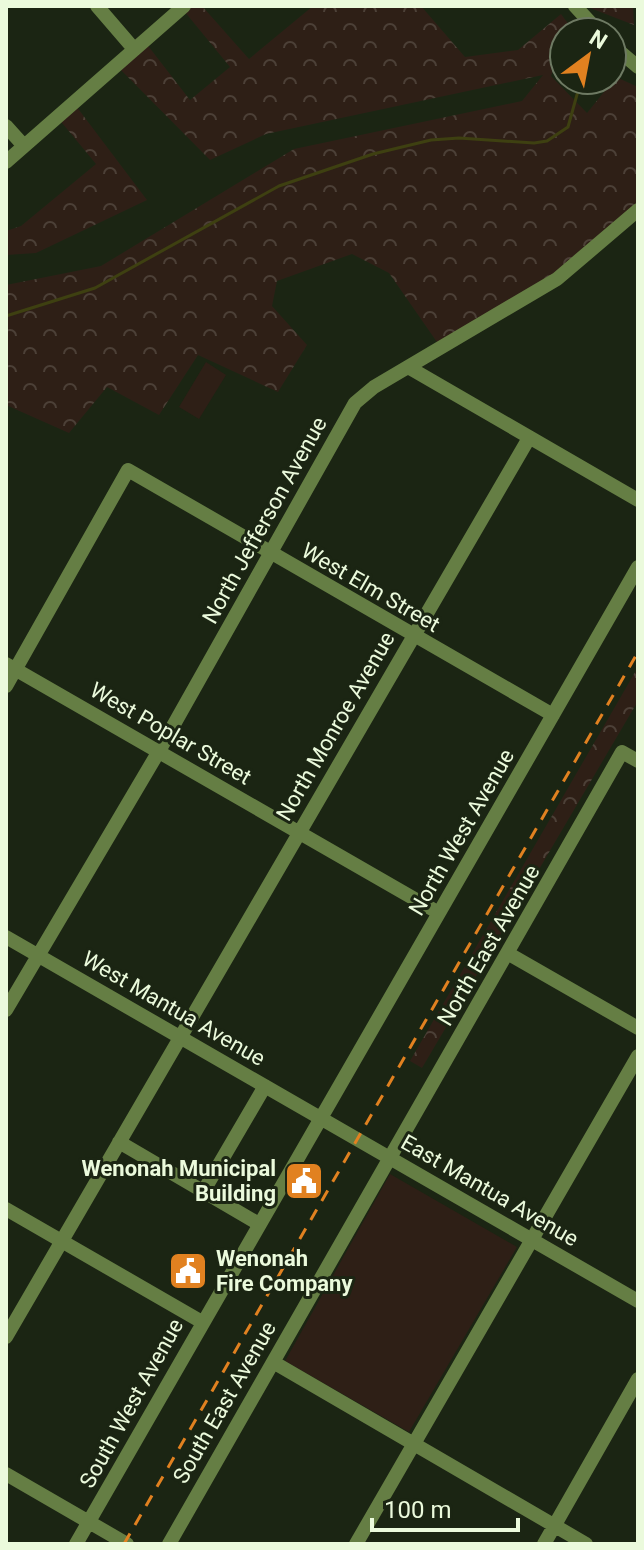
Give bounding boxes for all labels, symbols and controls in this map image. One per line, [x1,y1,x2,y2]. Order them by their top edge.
north arrow [548,16,628,96]
text: N [585,25,612,54]
street label: North Jefferson Avenue [197,413,332,628]
street label: West Elm Street [297,538,444,637]
street label: North Monroe Avenue [271,627,400,825]
street label: West Poplar Street [86,677,256,790]
street label: North West Avenue [404,745,519,920]
street label: North East Avenue [432,860,545,1030]
street label: West Mantua Avenue [78,946,270,1071]
street label: East Mantua Avenue [397,1129,583,1251]
place label: Wenonah Municipal Building [82,1156,276,1206]
public building icon: Wenonah Municipal Building [283,1160,325,1202]
place label: Wenonah Fire Company [216,1246,353,1296]
public building icon: Wenonah Fire Company [167,1250,209,1292]
street label: South West Avenue [75,1314,188,1492]
street label: South East Avenue [168,1317,281,1488]
scale bar [372,1482,518,1532]
text: 100 m [384,1496,451,1524]

